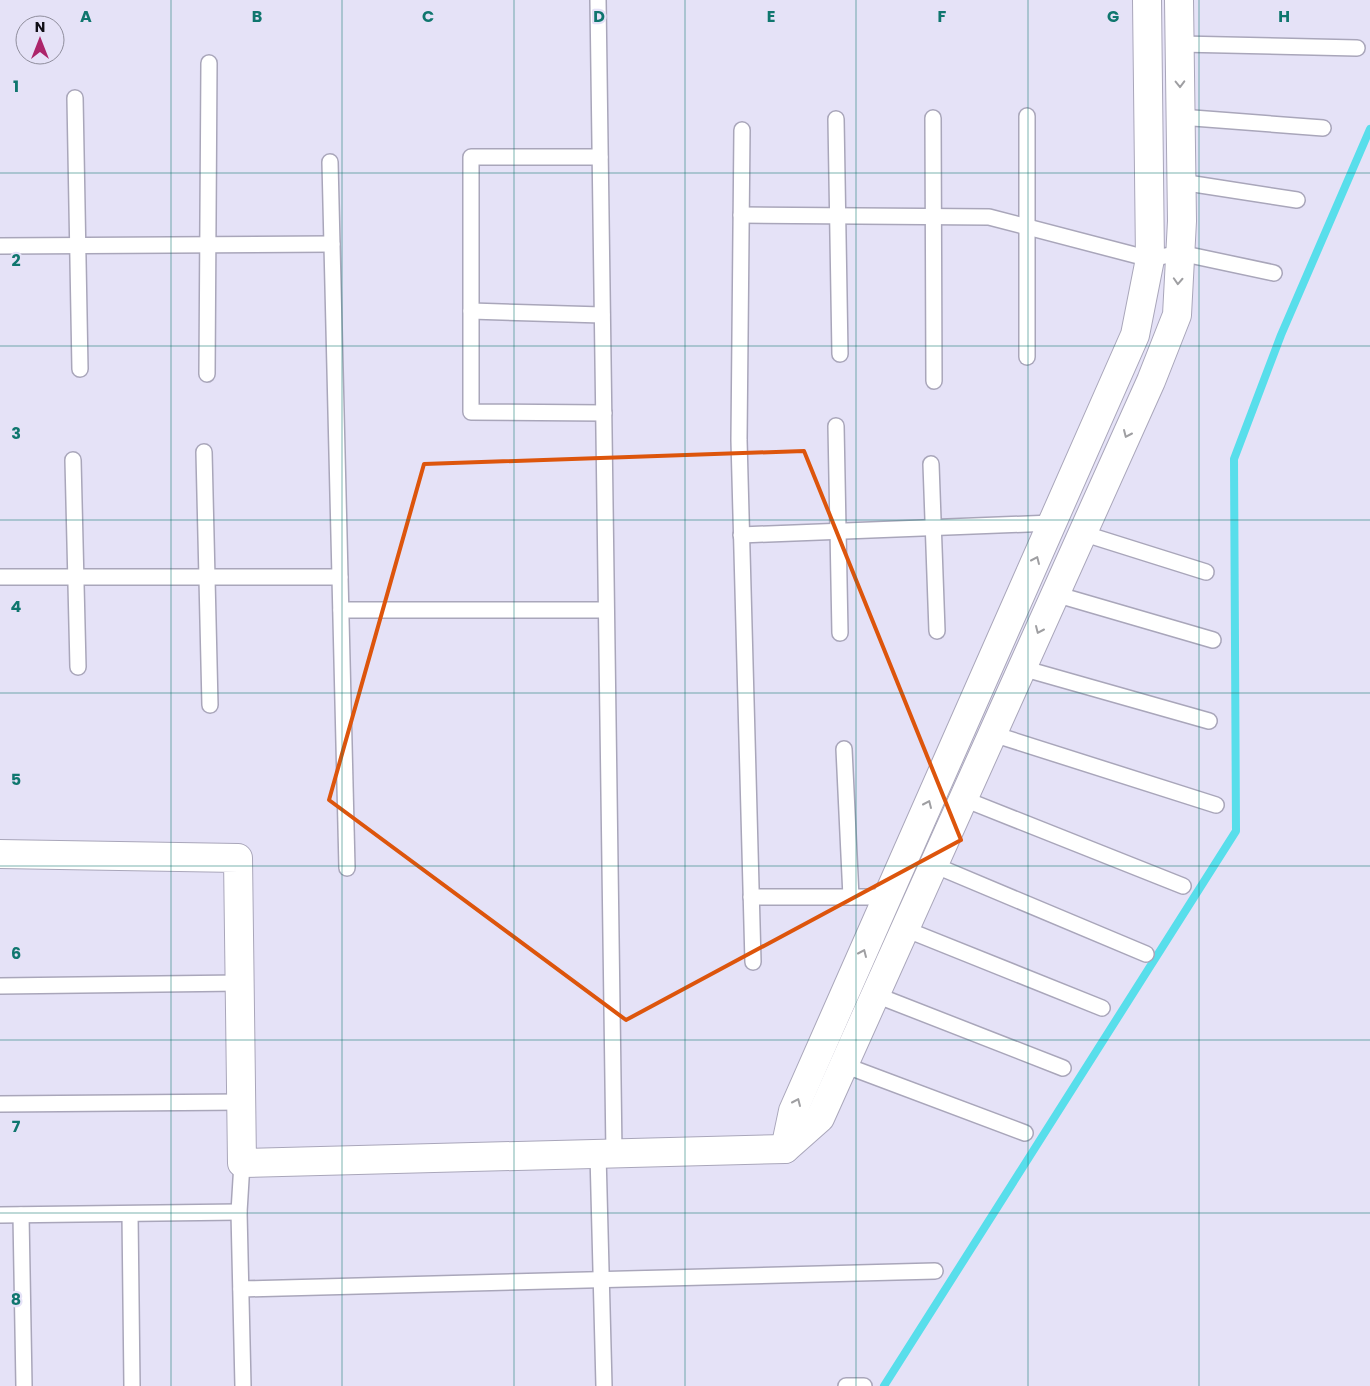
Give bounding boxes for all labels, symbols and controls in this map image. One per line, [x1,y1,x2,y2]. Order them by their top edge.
text: A [80,5,92,28]
text: B [252,5,262,28]
text: C [422,5,434,28]
text: D [593,5,605,28]
text: E [767,5,775,28]
text: F [938,5,947,28]
text: G [1107,5,1119,28]
text: H [1278,5,1290,28]
north arrow [15,15,65,65]
text: N [35,17,45,37]
text: 1 [13,75,19,98]
one-way arrow [1175,80,1185,88]
text: 2 [11,249,21,272]
one-way arrow [1173,277,1184,285]
text: 3 [11,422,21,445]
one-way arrow [1123,429,1134,438]
one-way arrow [1030,556,1041,565]
text: 4 [11,595,22,618]
one-way arrow [1035,625,1045,634]
text: 5 [11,768,21,791]
one-way arrow [922,800,933,809]
text: 6 [11,942,21,965]
one-way arrow [856,949,867,958]
one-way arrow [791,1098,802,1107]
text: 7 [12,1115,21,1138]
text: 8 [11,1288,21,1311]

